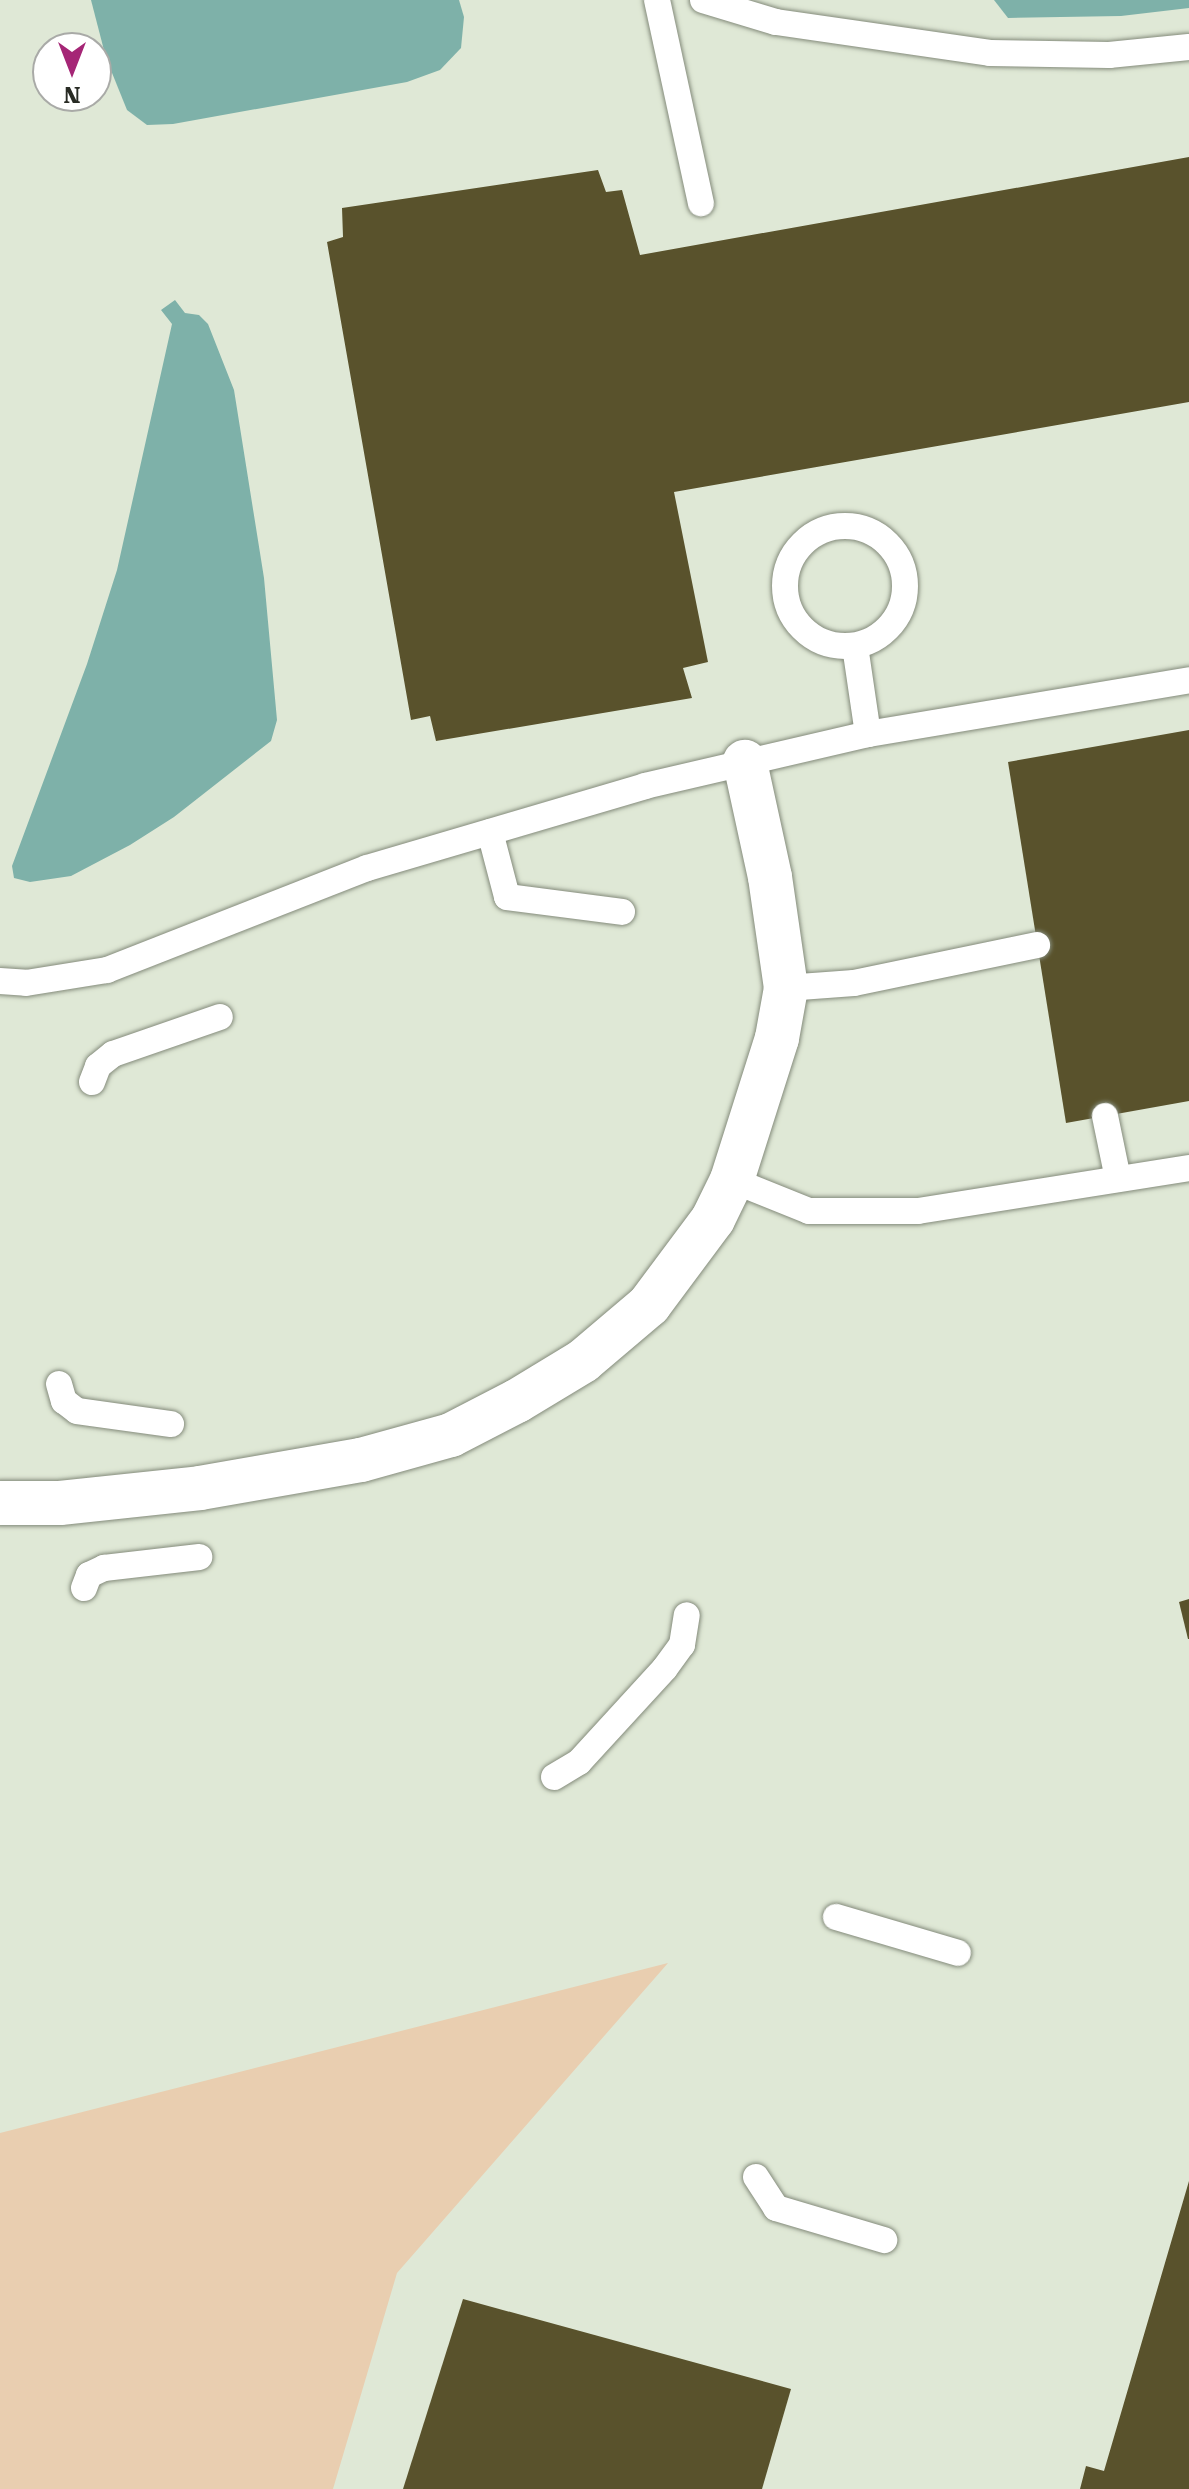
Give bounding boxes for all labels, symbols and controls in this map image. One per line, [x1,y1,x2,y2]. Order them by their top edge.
north arrow [32,32,112,112]
text: N [64,82,80,107]

